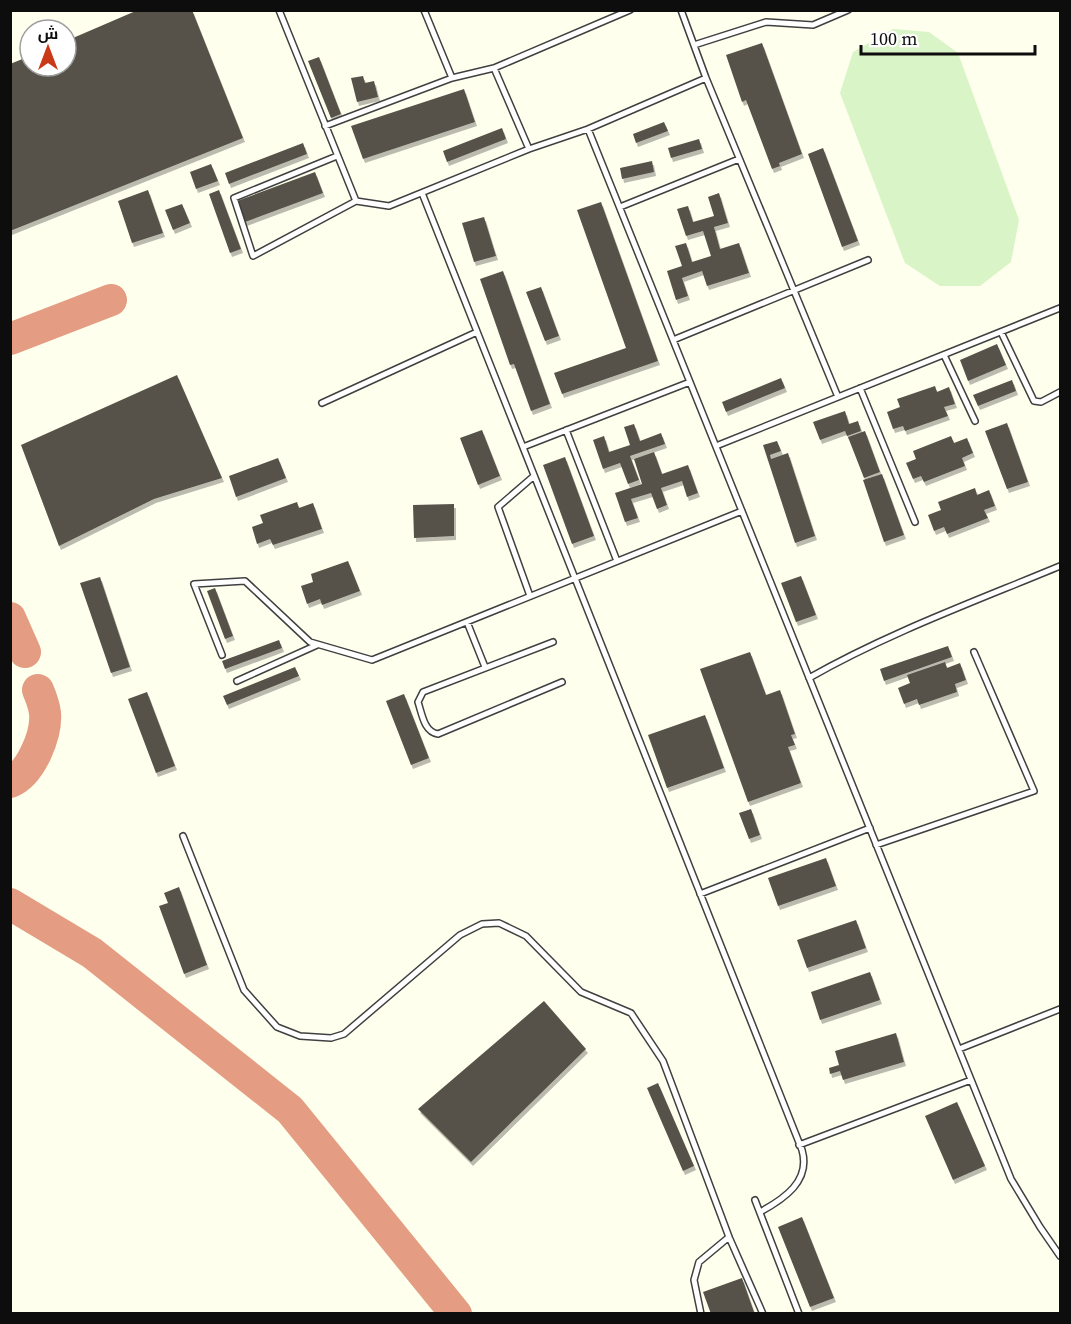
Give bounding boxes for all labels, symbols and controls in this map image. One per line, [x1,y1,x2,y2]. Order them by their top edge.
north arrow [18,18,78,78]
scale bar [861,18,1035,56]
text: ش [38,22,58,44]
text: 100 m [870,26,917,51]

